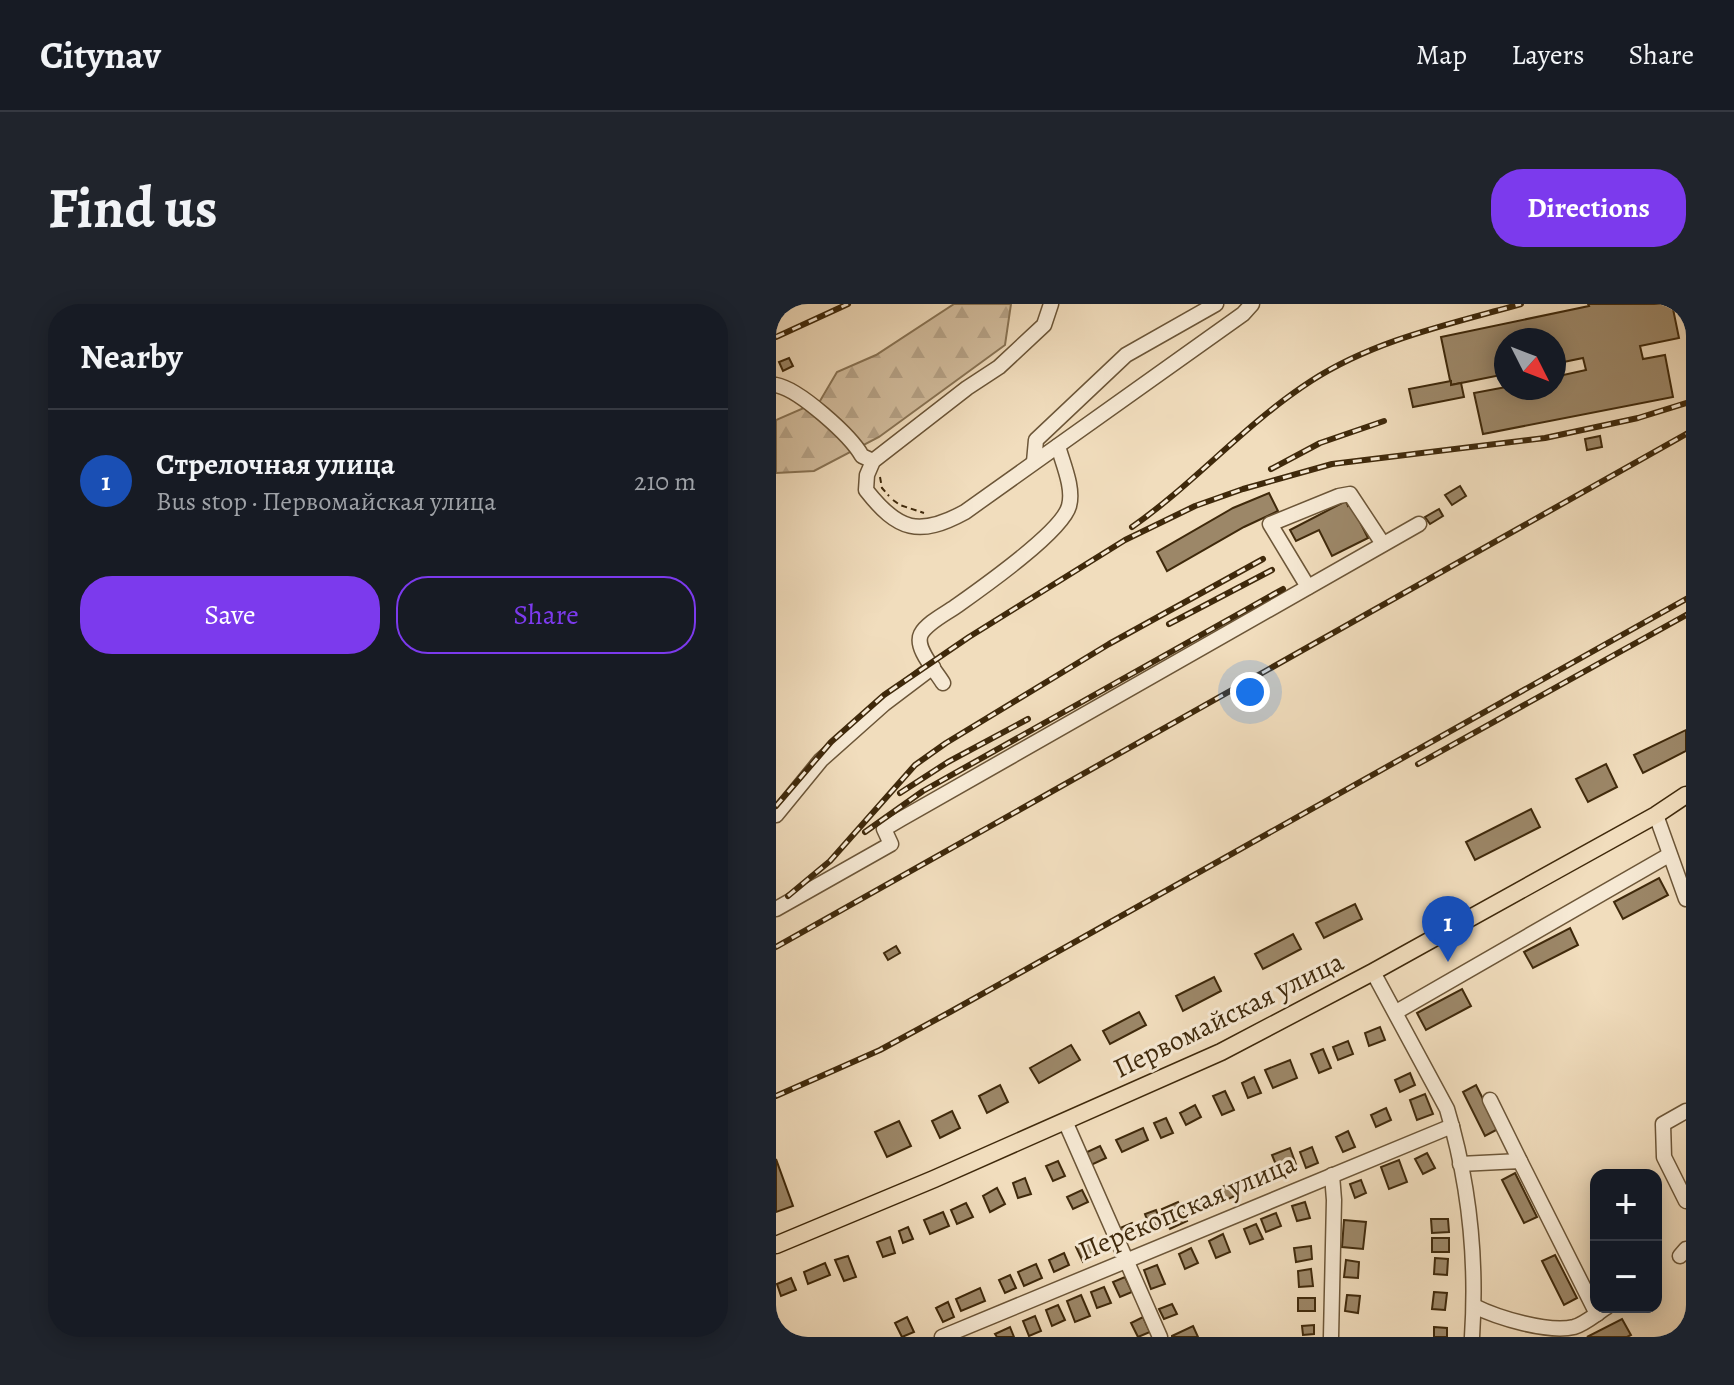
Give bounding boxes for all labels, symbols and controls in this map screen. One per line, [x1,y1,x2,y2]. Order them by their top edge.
text: Citynav [40,29,161,81]
text: Map [1416,36,1467,74]
text: Layers [1511,36,1584,74]
text: Share [1628,36,1694,74]
button: Directions [1491,169,1686,247]
text: Find us [48,170,218,246]
north arrow [1494,328,1566,400]
text: Nearby [80,333,183,380]
text: Стрелочная улица [156,444,395,484]
text: 1 [101,464,111,499]
text: 210 m [634,464,696,499]
text: Bus stop · Первомайская улица [156,484,496,519]
button: Save [80,576,380,654]
button: Share [396,576,696,654]
your location [1230,672,1270,712]
pin: 1 [1422,896,1474,962]
street label: Первомайская улица [1107,943,1350,1087]
street label: Перекопская улица [1073,1144,1302,1270]
map controls [1590,1169,1662,1313]
button: + [1590,1169,1662,1241]
button: − [1590,1241,1662,1313]

